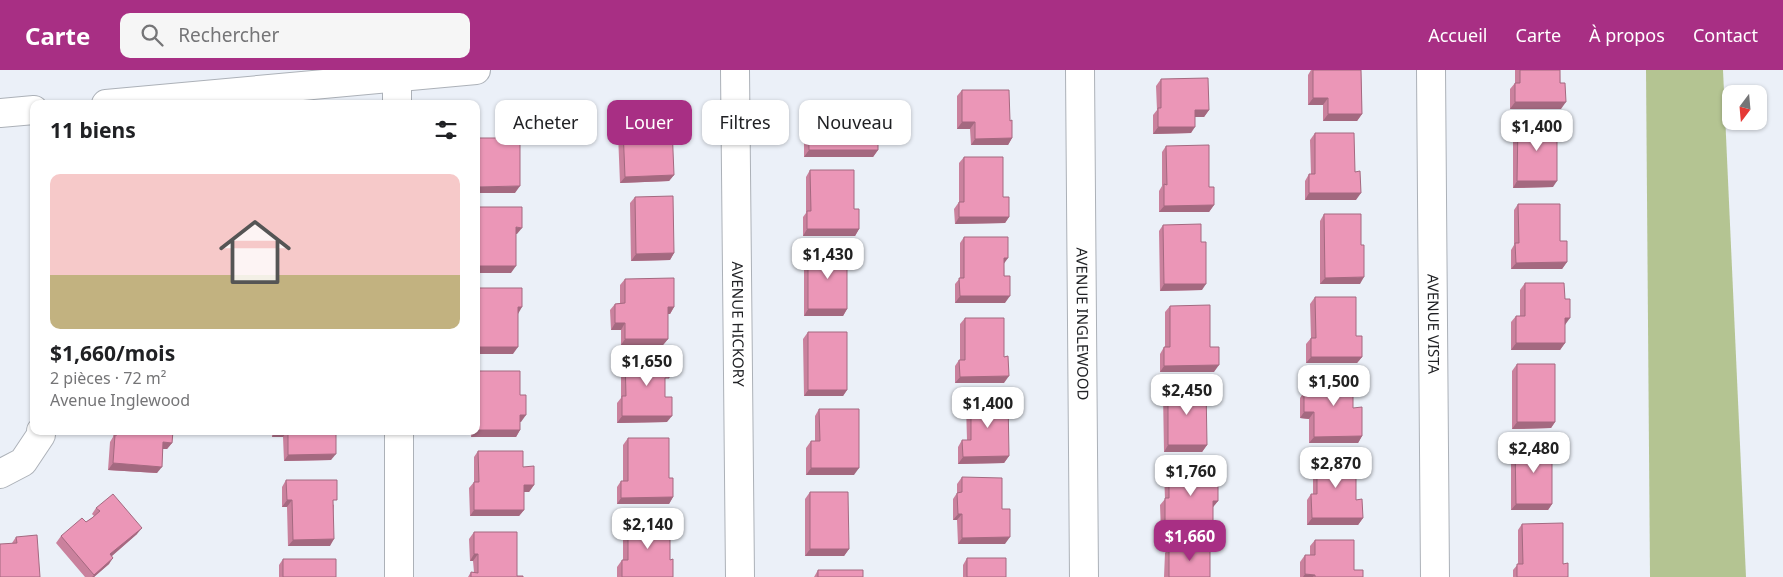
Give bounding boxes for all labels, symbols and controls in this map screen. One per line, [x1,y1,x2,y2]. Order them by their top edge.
search box [120,13,470,58]
text: Carte [25,19,90,52]
icon: search [138,21,166,49]
text: Rechercher [178,22,279,48]
text: Accueil [1428,23,1488,47]
text: Carte [1516,23,1561,47]
text: À propos [1589,23,1665,47]
text: Contact [1693,23,1758,47]
north arrow [1722,85,1768,130]
map controls [1722,85,1767,130]
chip: Acheter [495,100,597,145]
chip: Louer [607,100,692,145]
chip: Filtres [702,100,789,145]
chip: Nouveau [799,100,911,145]
pin: $1,400 [1496,109,1578,152]
text: $1,400 [1512,115,1562,137]
text: 11 biens [50,116,136,144]
icon: filters [432,116,460,144]
icon: home [210,207,300,297]
pin: $1,430 [787,238,869,280]
text: $1,430 [803,243,853,265]
street label: AVENUE INGLEWOOD [1072,247,1094,401]
street label: AVENUE HICKORY [728,261,749,387]
street label: AVENUE VISTA [1424,274,1444,375]
text: $1,660/mois [50,339,175,367]
pin: $1,650 [606,344,688,387]
text: $1,650 [622,350,672,372]
pin: $1,500 [1293,364,1375,407]
text: 2 pièces · 72 m² [50,367,166,389]
text: $1,500 [1309,370,1359,392]
pin: $2,450 [1146,374,1228,416]
text: $2,450 [1162,379,1212,401]
pin: $1,400 [947,386,1029,429]
text: Avenue Inglewood [50,389,190,411]
text: $1,400 [963,392,1013,414]
pin: $2,480 [1493,432,1575,474]
text: $2,480 [1509,437,1559,459]
pin: $2,870 [1295,446,1377,489]
text: $2,870 [1311,452,1361,474]
pin: $1,760 [1150,454,1232,497]
text: $1,760 [1166,460,1216,482]
pin: $2,140 [607,508,689,550]
text: $2,140 [623,513,673,535]
pin: $1,660 [1149,520,1231,562]
text: $1,660 [1165,525,1215,547]

